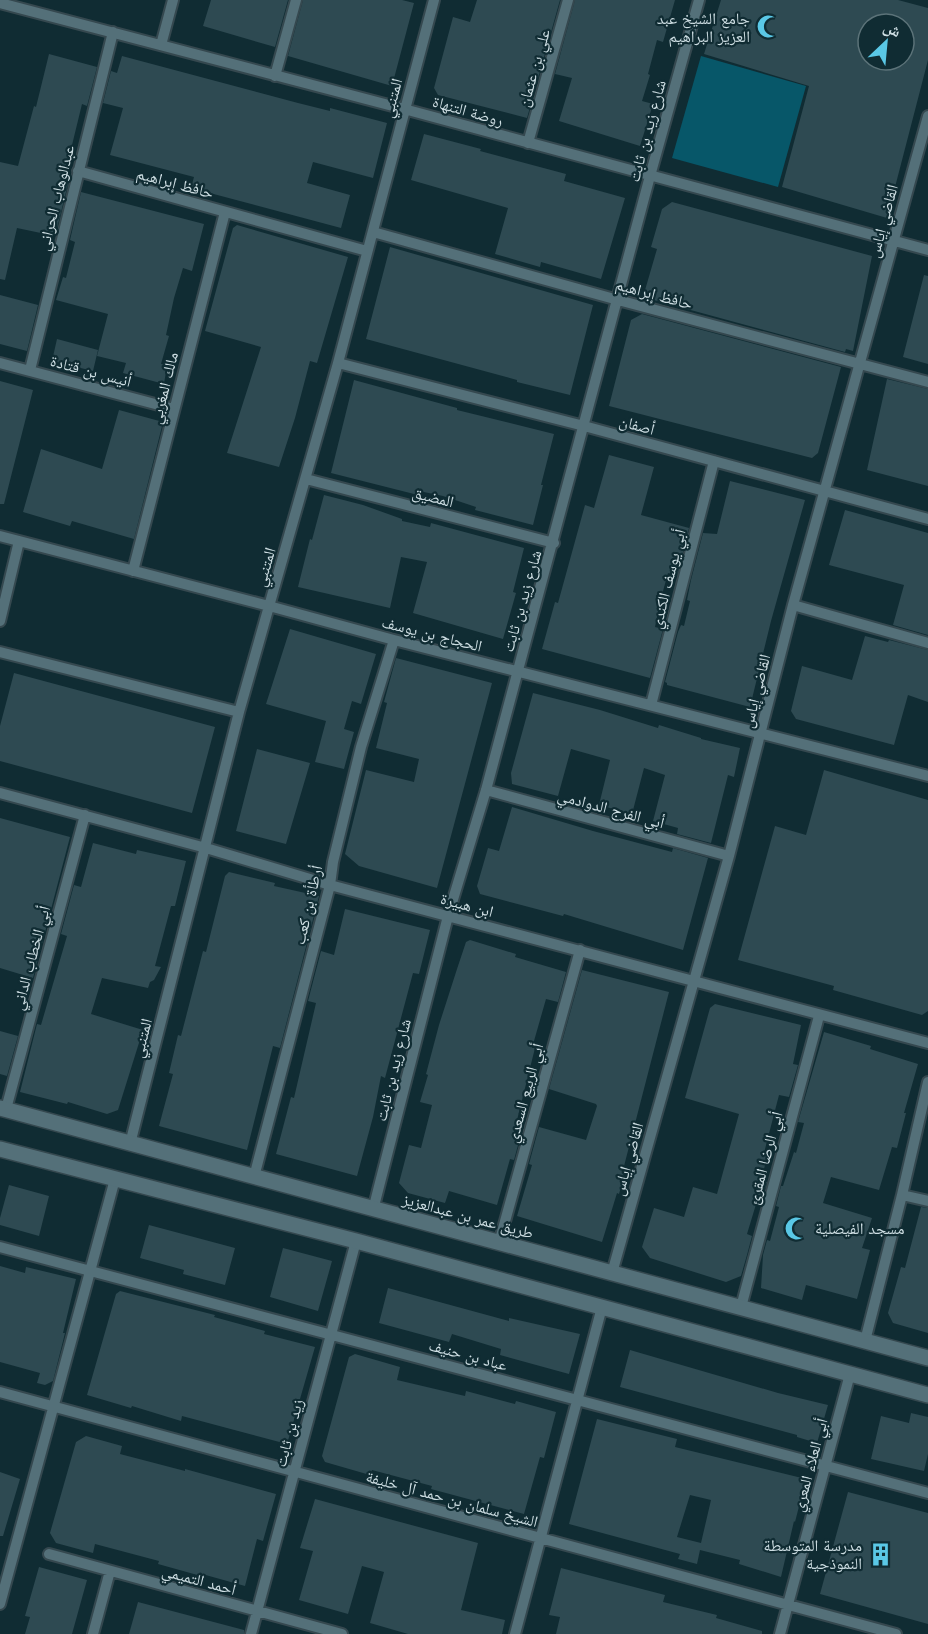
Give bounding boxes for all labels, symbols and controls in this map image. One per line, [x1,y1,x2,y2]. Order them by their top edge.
place label: جامع الشيخ عبد العزيز البراهيم [657,7,750,48]
north arrow [856,12,916,72]
mosque icon: جامع الشيخ عبد العزيز البراهيم [755,14,781,40]
text: ش [880,15,905,43]
street label: علي بن عثمان [512,26,557,110]
street label: المتنبي [376,76,409,121]
street label: شارع زيد بن ثابت [622,77,672,185]
street label: روضة التنهاة [430,90,506,132]
street label: عبدالوهاب الحراني [32,143,81,253]
street label: حافظ إبراهيم [134,162,216,204]
street label: القاضي إياس [862,182,905,261]
street label: حافظ إبراهيم [613,273,695,315]
street label: أنيس بن قتادة [48,349,134,393]
street label: مالك المغربي [144,350,185,427]
street label: أصفان [617,409,657,441]
street label: المضيق [410,481,456,513]
street label: أبي يوسف الكندي [644,527,693,632]
street label: المتنبي [248,545,283,590]
street label: شارع زيد بن ثابت [496,547,548,655]
street label: الحجاج بن يوسف [379,610,485,658]
street label: القاضي إياس [736,652,777,731]
street label: أبي الفرج الدوادمي [555,784,667,835]
street label: أرطأة بن كعب [288,863,328,947]
street label: ابن هبيرة [438,887,496,923]
street label: أبي الخطاب الداني [6,903,57,1013]
street label: المتنبي [126,1016,159,1060]
street label: شارع زيد بن ثابت [369,1016,417,1124]
street label: أبي الربيع السعدي [501,1041,550,1146]
street label: أبي الرضا المقرئ [742,1109,789,1207]
street label: القاضي إياس [607,1120,650,1199]
street label: طريق عمر بن عبدالعزيز [399,1187,536,1245]
mosque icon: مسجد الفيصلية [784,1215,810,1241]
place label: مسجد الفيصلية [815,1217,904,1240]
street label: عباد بن حنيف [426,1333,510,1377]
street label: زيد بن ثابت [269,1396,309,1470]
street label: أبي العلاء المعري [786,1416,835,1515]
street label: الشيخ سلمان بن حمد آل خليفة [363,1465,541,1533]
place label: مدرسة المتوسطة النموذجية [764,1534,862,1575]
building icon: مدرسة المتوسطة النموذجية [867,1541,893,1567]
street label: أحمد التميمي [159,1559,239,1602]

